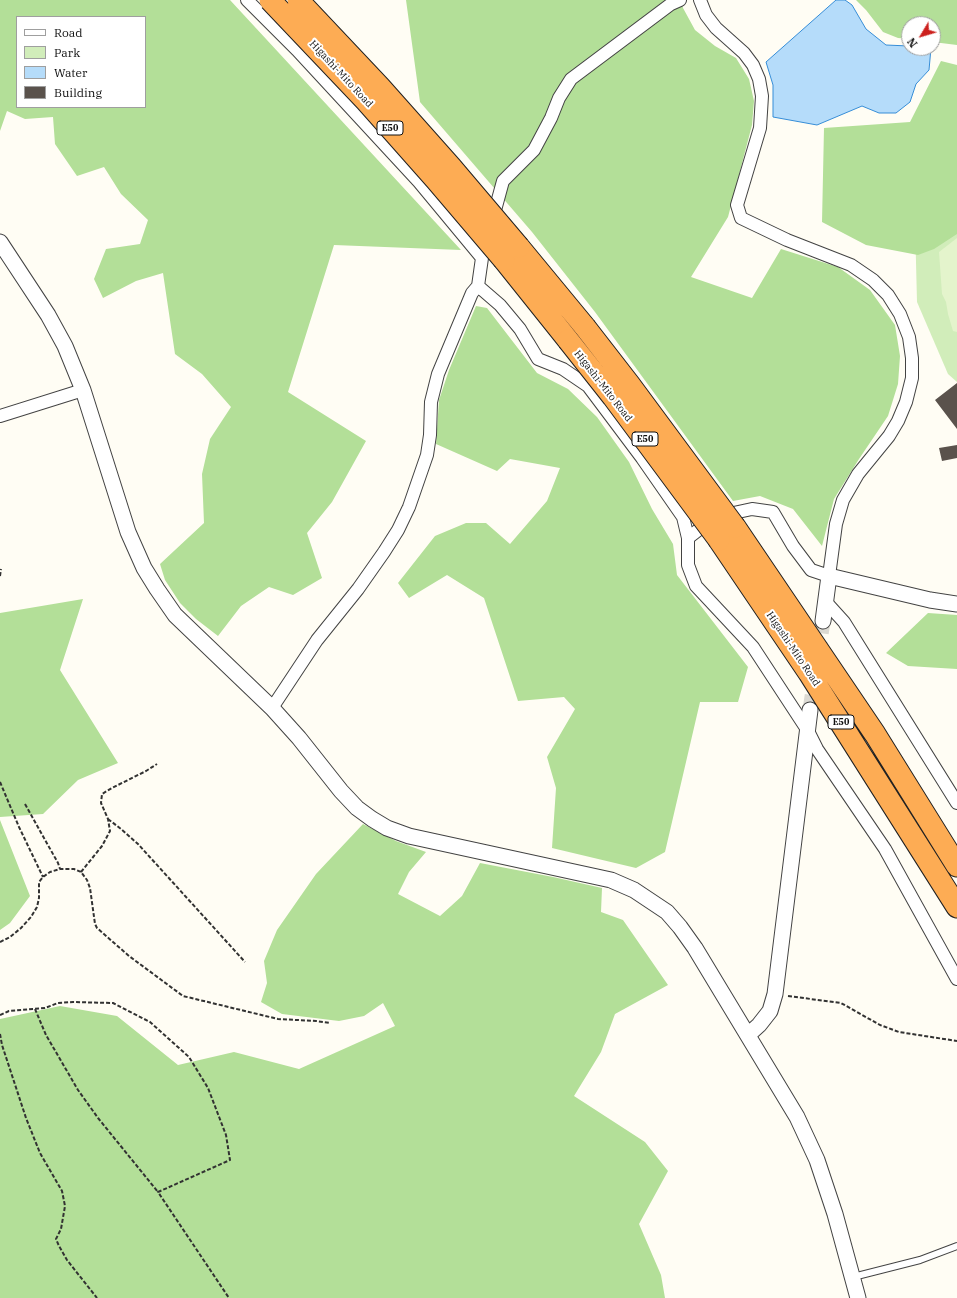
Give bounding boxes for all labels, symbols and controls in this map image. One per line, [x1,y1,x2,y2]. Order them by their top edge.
legend [16,16,146,108]
north arrow [901,16,941,56]
text: Road [54,25,83,40]
text: N [904,35,921,51]
street label: Higashi-Mito Road [307,38,375,110]
text: Park [54,45,80,60]
text: Water [54,65,87,80]
text: Building [54,85,102,100]
road number: E50 [377,121,403,135]
street label: Higashi-Mito Road [571,348,635,424]
road number: E50 [632,432,658,446]
street label: Higashi-Mito Road [764,609,822,689]
road number: E50 [828,715,854,729]

